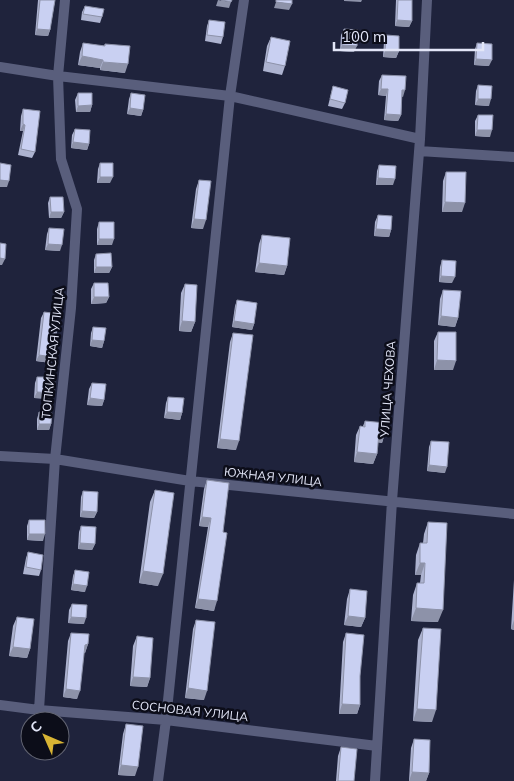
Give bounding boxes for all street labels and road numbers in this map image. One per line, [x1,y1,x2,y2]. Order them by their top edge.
street label: ТОПКИНСКАЯ УЛИЦА [38,286,67,419]
street label: УЛИЦА ЧЕХОВА [377,340,398,439]
street label: ЮЖНАЯ УЛИЦА [223,464,323,489]
street label: СОСНОВАЯ УЛИЦА [131,697,249,724]

